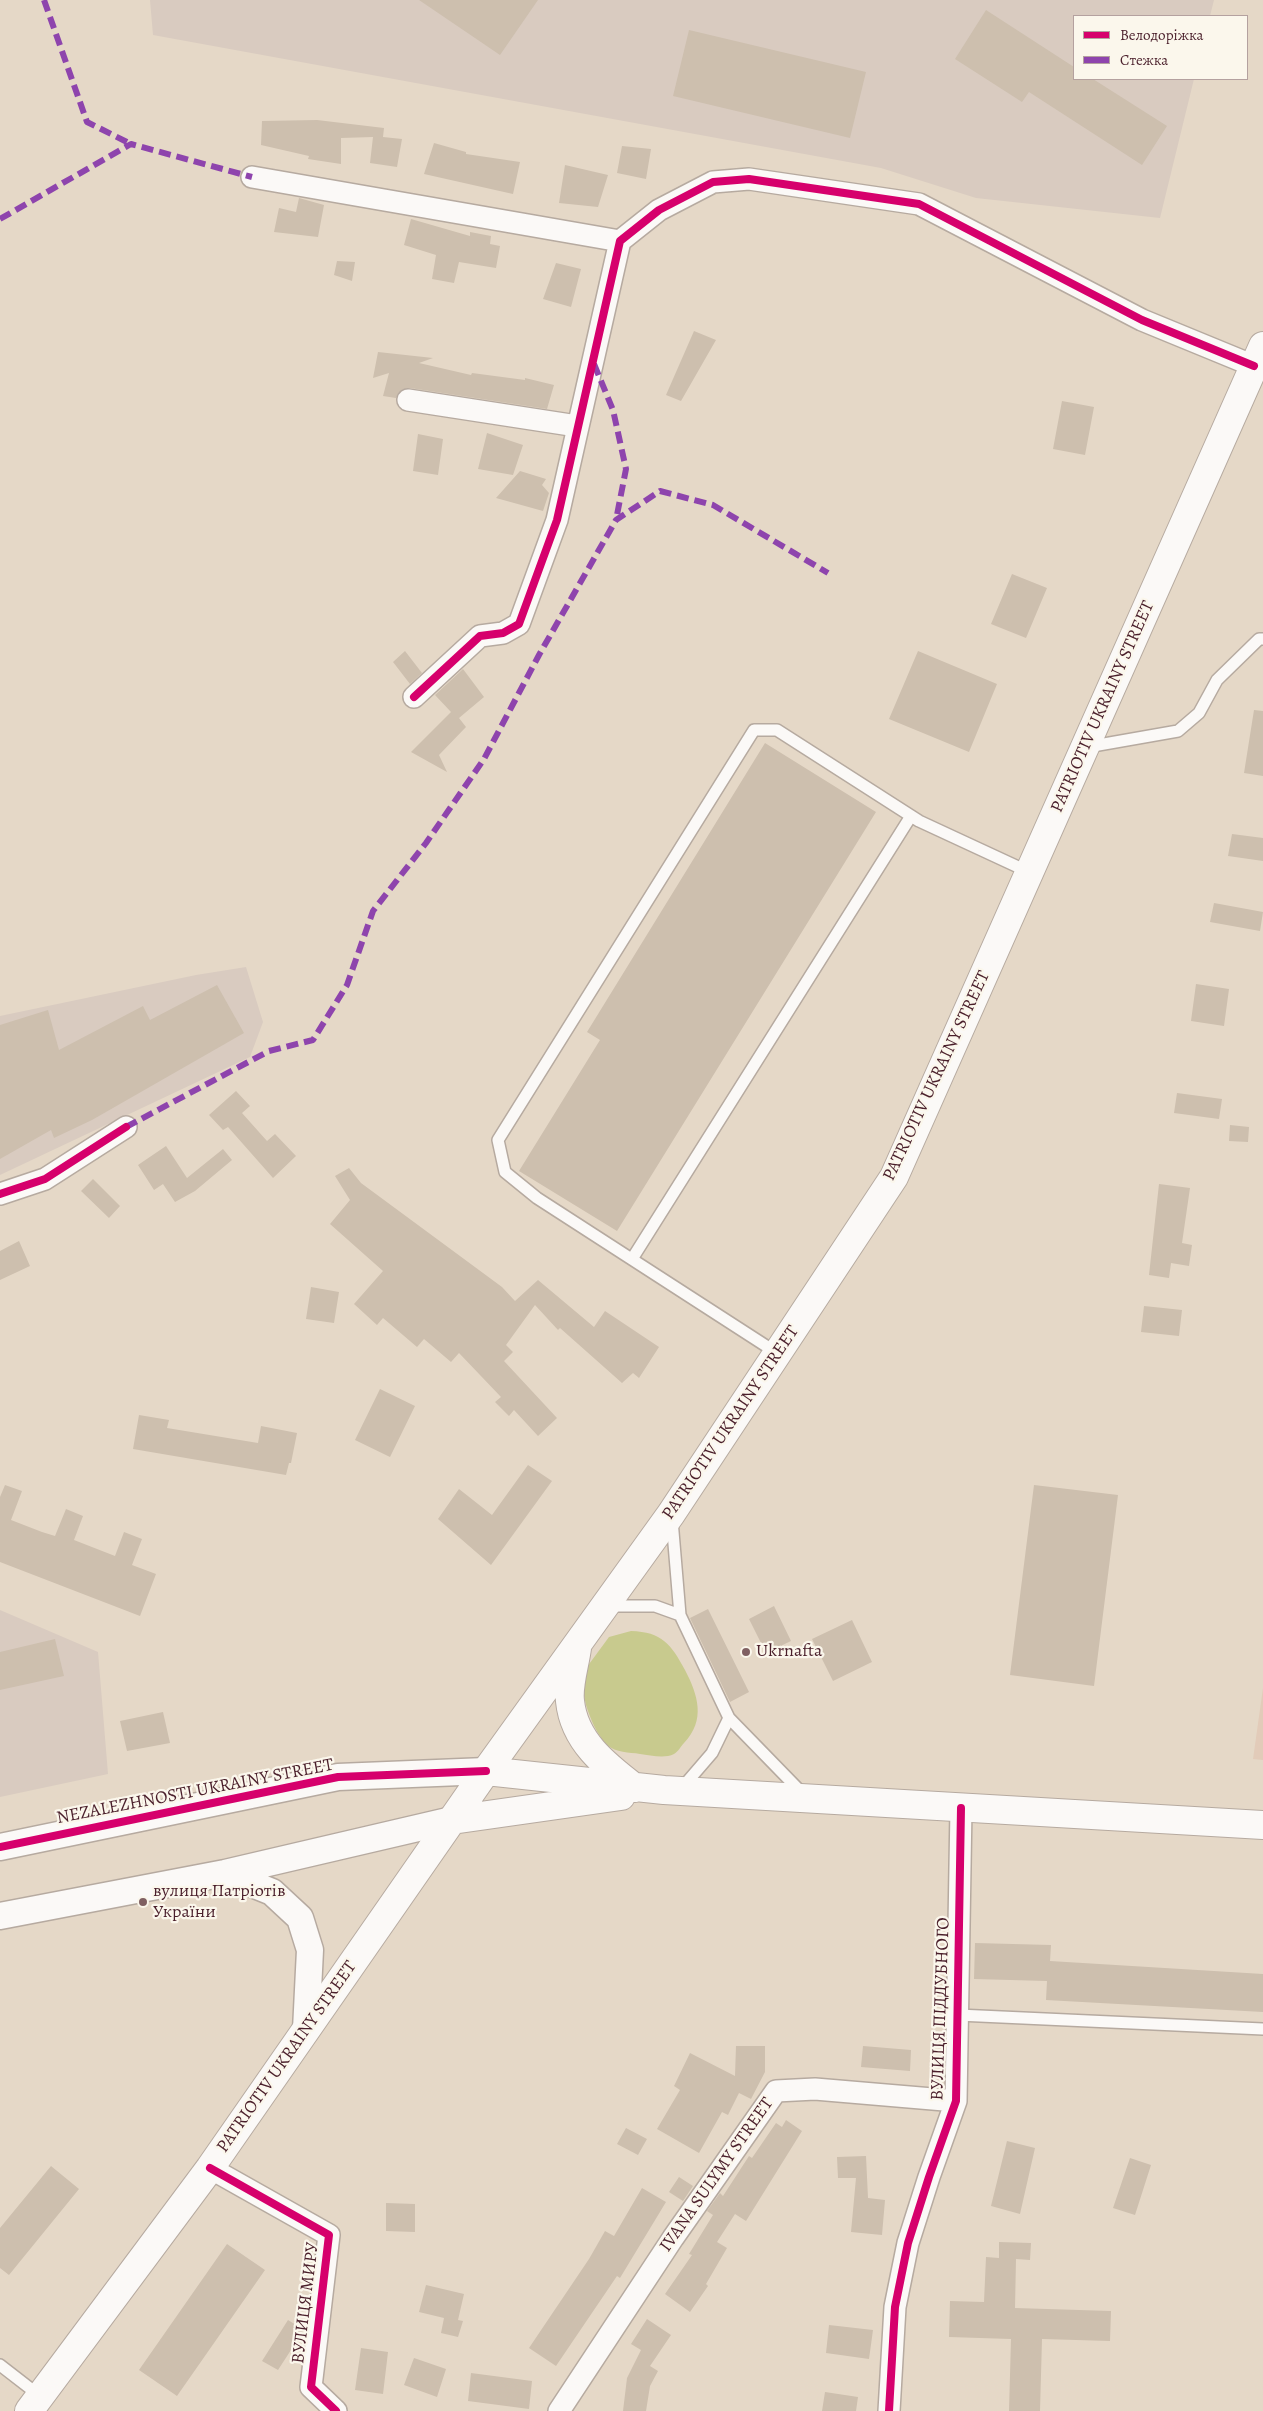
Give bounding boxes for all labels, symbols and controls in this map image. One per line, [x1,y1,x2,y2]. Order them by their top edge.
legend [1073,15,1248,80]
text: Велодоріжка [1120,25,1203,45]
text: Стежка [1120,50,1168,70]
street label: PATRIOTIV UKRAINY STREET [1047,598,1159,816]
street label: PATRIOTIV UKRAINY STREET [879,968,995,1184]
street label: PATRIOTIV UKRAINY STREET [658,1322,804,1524]
place label: Ukrnafta [756,1641,822,1663]
marker: Ukrnafta [740,1646,752,1658]
street label: NEZALEZHNOSTI UKRAINY STREET [55,1755,335,1829]
place label: вулиця Патріотів України [153,1881,285,1924]
marker: вулиця Патріотів України [137,1896,149,1908]
street label: ВУЛИЦЯ ПІДДУБНОГО [927,1917,955,2101]
street label: PATRIOTIV UKRAINY STREET [212,1957,362,2157]
street label: IVANA SULYMY STREET [656,2094,778,2256]
street label: ВУЛИЦЯ МИРУ [288,2241,324,2365]

